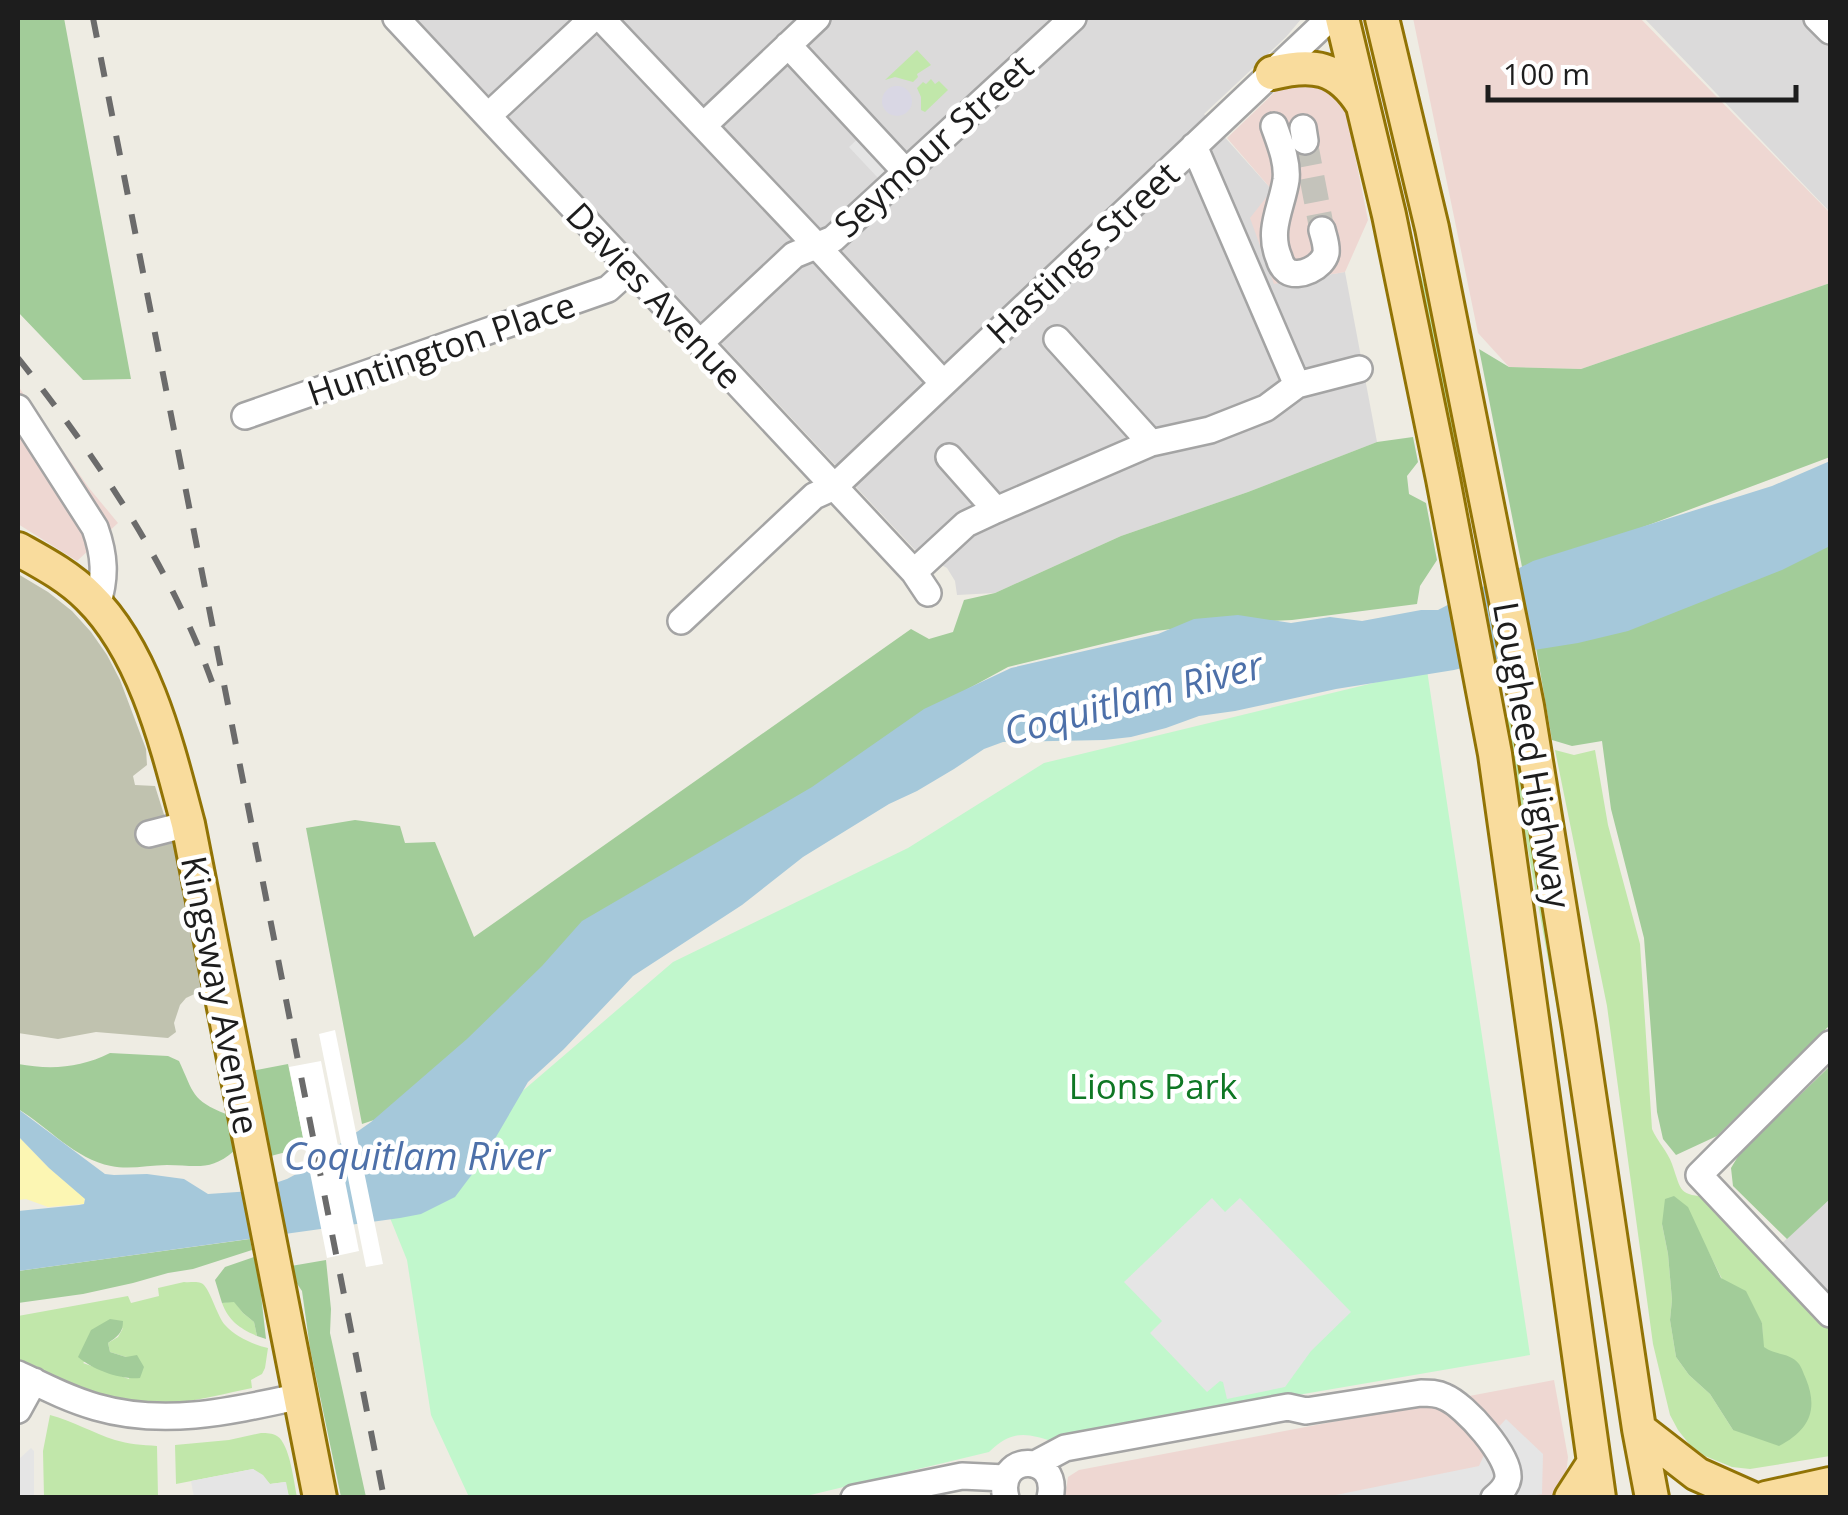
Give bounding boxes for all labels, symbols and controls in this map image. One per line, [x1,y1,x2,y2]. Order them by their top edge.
scale bar [1488,40,1796,102]
street label: Seymour Street [823,43,1043,247]
text: 100 m [1503,53,1590,94]
street label: Hastings Street [976,151,1188,353]
street label: Davies Avenue [557,192,753,398]
street label: Huntington Place [301,280,581,416]
street label: Lougheed Highway [1483,598,1583,912]
water label: Coquitlam River [998,637,1270,757]
street label: Kingsway Avenue [171,852,271,1138]
park label: Lions Park [1069,1062,1238,1109]
water label: Coquitlam River [284,1129,552,1181]

